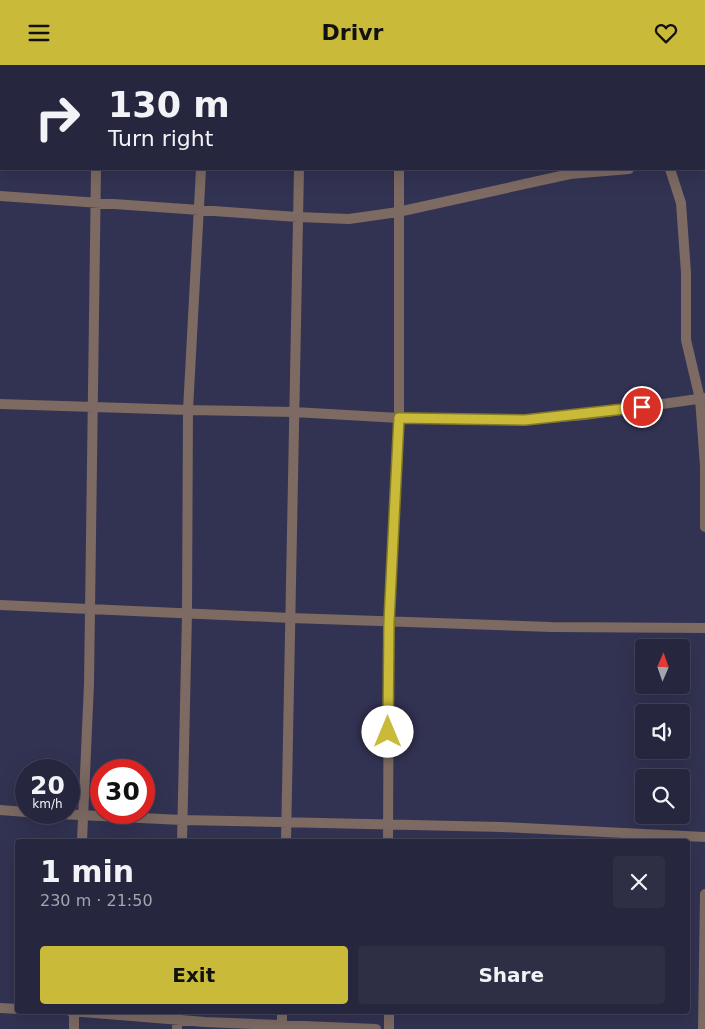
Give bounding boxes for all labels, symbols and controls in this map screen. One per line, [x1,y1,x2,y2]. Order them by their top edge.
icon: menu [25,19,53,47]
icon: heart [652,19,680,47]
text: Drivr [322,20,383,45]
icon: right [25,85,90,150]
text: 130 m [108,85,230,125]
text: Turn right [108,126,213,151]
pin [621,386,663,428]
icon: arrive [628,393,656,421]
north arrow [635,639,690,694]
map controls [635,639,690,824]
button: sound [635,704,690,759]
position arrow [361,705,413,757]
speed limit sign: 30 [90,759,155,824]
button: search [635,769,690,824]
text: 20 [30,771,65,800]
text: km/h [32,797,63,811]
text: 1 min [40,854,134,889]
button: close [613,856,665,908]
text: 230 m · 21:50 [40,891,153,910]
button: Exit [40,946,348,1004]
button: Share [358,946,665,1004]

